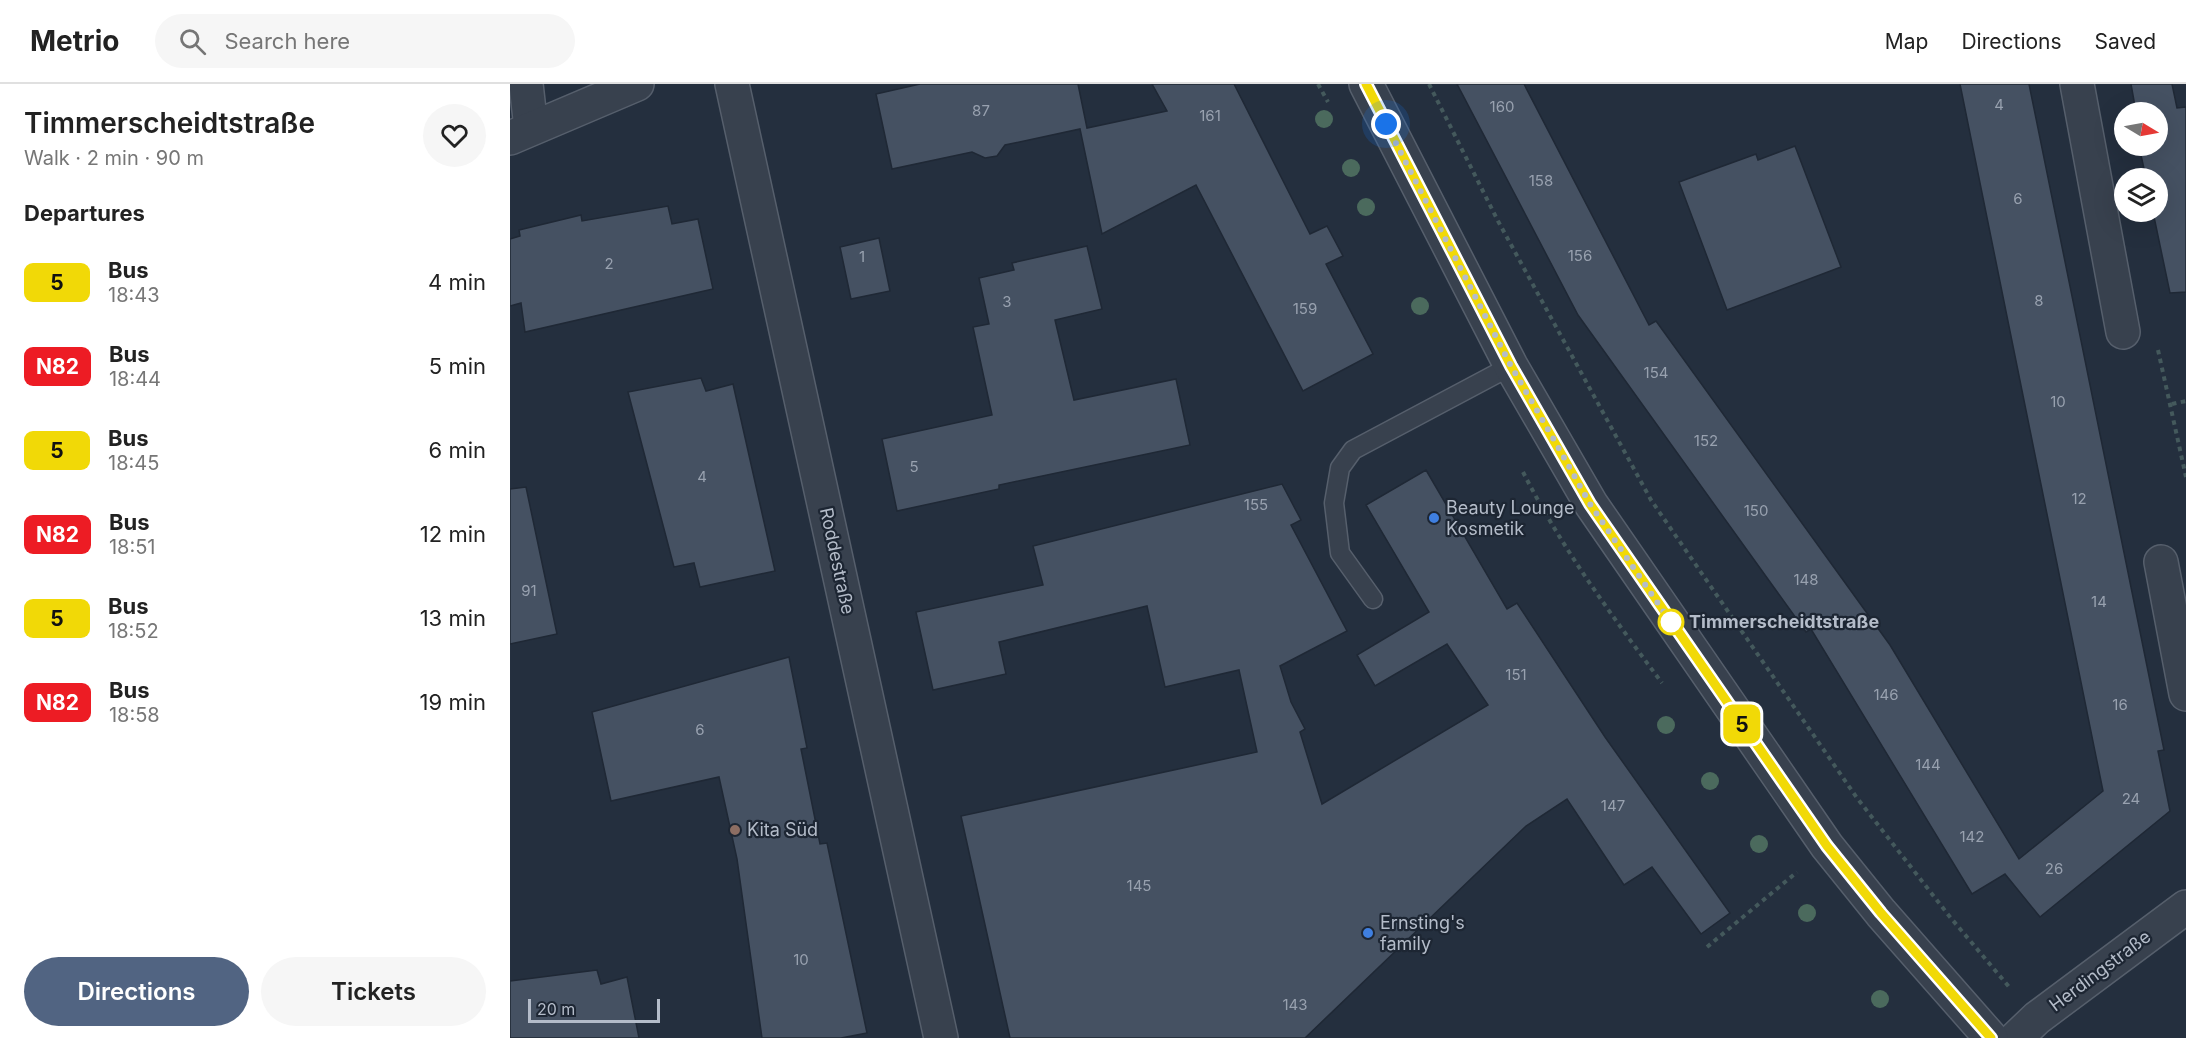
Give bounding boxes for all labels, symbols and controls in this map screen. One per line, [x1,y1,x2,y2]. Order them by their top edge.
search box [155,14,575,68]
text: Metrio [30,24,119,58]
icon: search [176,25,209,58]
text: Search here [224,28,350,54]
text: Map [1885,29,1928,54]
text: Directions [1961,29,2062,54]
text: Saved [2095,29,2156,54]
house number: 4 [1994,95,2004,114]
house number: 160 [1490,97,1514,116]
house number: 87 [972,101,990,120]
north arrow [2114,102,2168,156]
map controls [2114,102,2168,222]
button: heart [423,104,486,167]
text: Timmerscheidtstraße [24,106,315,140]
house number: 161 [1199,106,1221,125]
your location [1371,109,1401,139]
text: Walk · 2 min · 90 m [24,146,204,170]
button: layers [2114,168,2168,222]
house number: 158 [1529,171,1553,190]
house number: 6 [2013,189,2023,208]
text: Departures [24,200,145,226]
house number: 156 [1568,246,1592,265]
house number: 1 [859,247,865,266]
house number: 2 [604,254,614,273]
text: Bus [108,257,149,283]
text: 4 min [428,269,486,295]
text: 5 [50,270,64,295]
text: 18:43 [108,283,160,307]
house number: 8 [2034,291,2044,310]
house number: 3 [1002,292,1012,311]
house number: 159 [1293,299,1317,318]
text: Bus [109,341,149,367]
text: 5 min [429,353,486,379]
text: N82 [36,354,79,379]
house number: 154 [1644,363,1668,382]
text: 18:44 [109,367,161,391]
house number: 10 [2050,392,2066,411]
text: Bus [108,425,149,451]
house number: 152 [1694,431,1718,450]
text: 6 min [429,437,486,463]
text: 5 [50,438,64,463]
text: 18:45 [108,451,159,475]
house number: 5 [909,457,919,476]
house number: 4 [697,467,707,486]
house number: 12 [2071,489,2087,508]
house number: 155 [1244,495,1268,514]
place label: Beauty Lounge Kosmetik [1446,497,1574,539]
house number: 150 [1744,501,1768,520]
street label: Roddestraße [816,506,859,616]
text: Bus [109,509,149,535]
marker: Beauty Lounge Kosmetik [1427,511,1441,525]
text: 12 min [420,521,486,547]
text: N82 [36,522,79,547]
text: 18:51 [109,535,155,559]
house number: 148 [1793,570,1819,589]
house number: 91 [521,581,537,600]
house number: 14 [2091,592,2107,611]
text: Bus [108,593,149,619]
text: 13 min [420,605,486,631]
text: 5 [50,606,64,631]
marker: Timmerscheidtstraße [1658,609,1684,635]
place label: Timmerscheidtstraße [1689,611,1879,632]
text: 18:52 [108,619,159,643]
house number: 151 [1505,665,1527,684]
text: Bus [109,677,149,703]
house number: 146 [1873,685,1899,704]
text: 19 min [420,689,486,715]
text: N82 [36,690,79,715]
house number: 16 [2112,695,2128,714]
text: 18:58 [109,703,160,727]
line badge: 5 [1722,704,1762,744]
text: 5 [1735,712,1749,737]
house number: 6 [695,720,705,739]
house number: 144 [1915,755,1941,774]
house number: 24 [2122,789,2140,808]
house number: 147 [1601,796,1625,815]
place label: Kita Süd [747,819,818,840]
marker: Kita Süd [728,823,742,837]
house number: 142 [1960,827,1984,846]
house number: 26 [2045,859,2063,878]
house number: 145 [1127,876,1151,895]
place label: Ernsting's family [1380,912,1465,954]
marker: Ernsting's family [1361,926,1375,940]
street label: Herdingstraße [2045,926,2154,1015]
house number: 10 [793,950,809,969]
button: Directions [24,957,249,1026]
button: Tickets [261,957,486,1026]
house number: 143 [1282,995,1308,1014]
scale bar [528,996,660,1024]
text: 20 m [537,999,575,1019]

